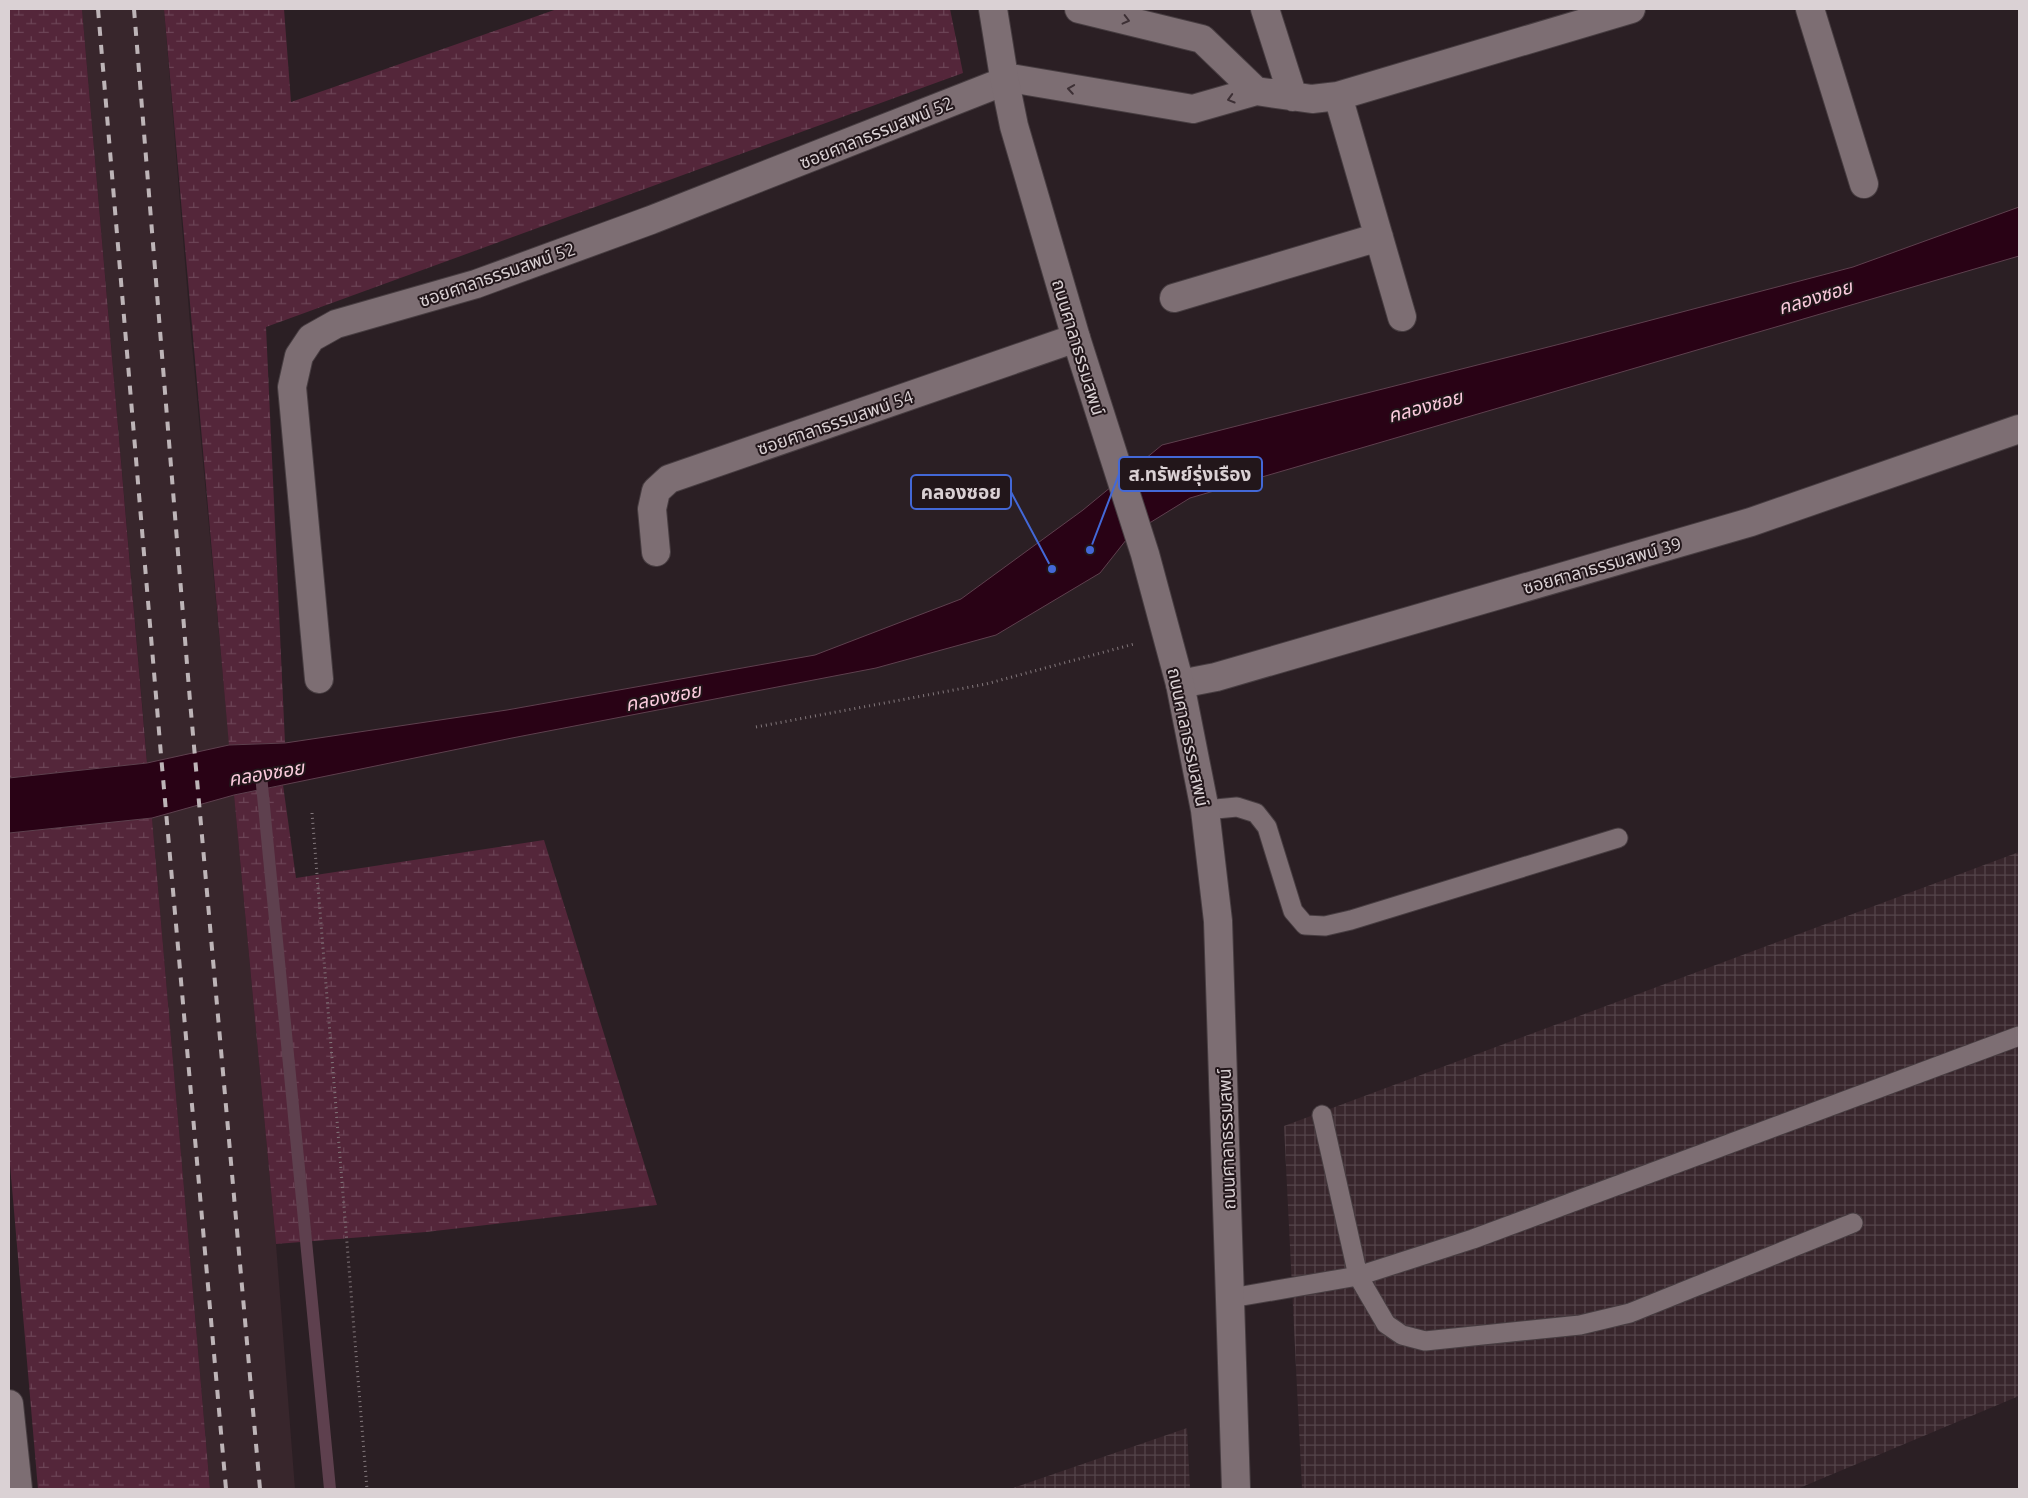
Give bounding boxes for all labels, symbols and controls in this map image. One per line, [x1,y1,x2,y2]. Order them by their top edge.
one-way arrow [1122,14,1131,25]
one-way arrow [1067,85,1076,95]
street label: ซอยศาลาธรรมสพน์ 52 [796,92,956,172]
one-way arrow [1227,93,1235,103]
street label: ซอยศาลาธรรมสพน์ 52 [416,238,578,310]
water label: คลองซอย [1775,275,1856,319]
street label: ถนนศาลาธรรมสพน์ [1049,276,1109,418]
water label: คลองซอย [1385,385,1466,427]
street label: ซอยศาลาธรรมสพน์ 54 [754,386,916,458]
callout: ส.ทรัพย์รุ่งเรือง [1119,457,1262,491]
text: ส.ทรัพย์รุ่งเรือง [1129,463,1252,486]
callout: คลองซอย [911,475,1011,509]
text: คลองซอย [921,481,1001,503]
street label: ซอยศาลาธรรมสพน์ 39 [1520,533,1684,597]
street label: ถนนศาลาธรรมสพน์ [1165,666,1213,808]
water label: คลองซอย [623,679,704,715]
water label: คลองซอย [227,756,307,790]
street label: ถนนศาลาธรรมสพน์ [1214,1068,1238,1210]

